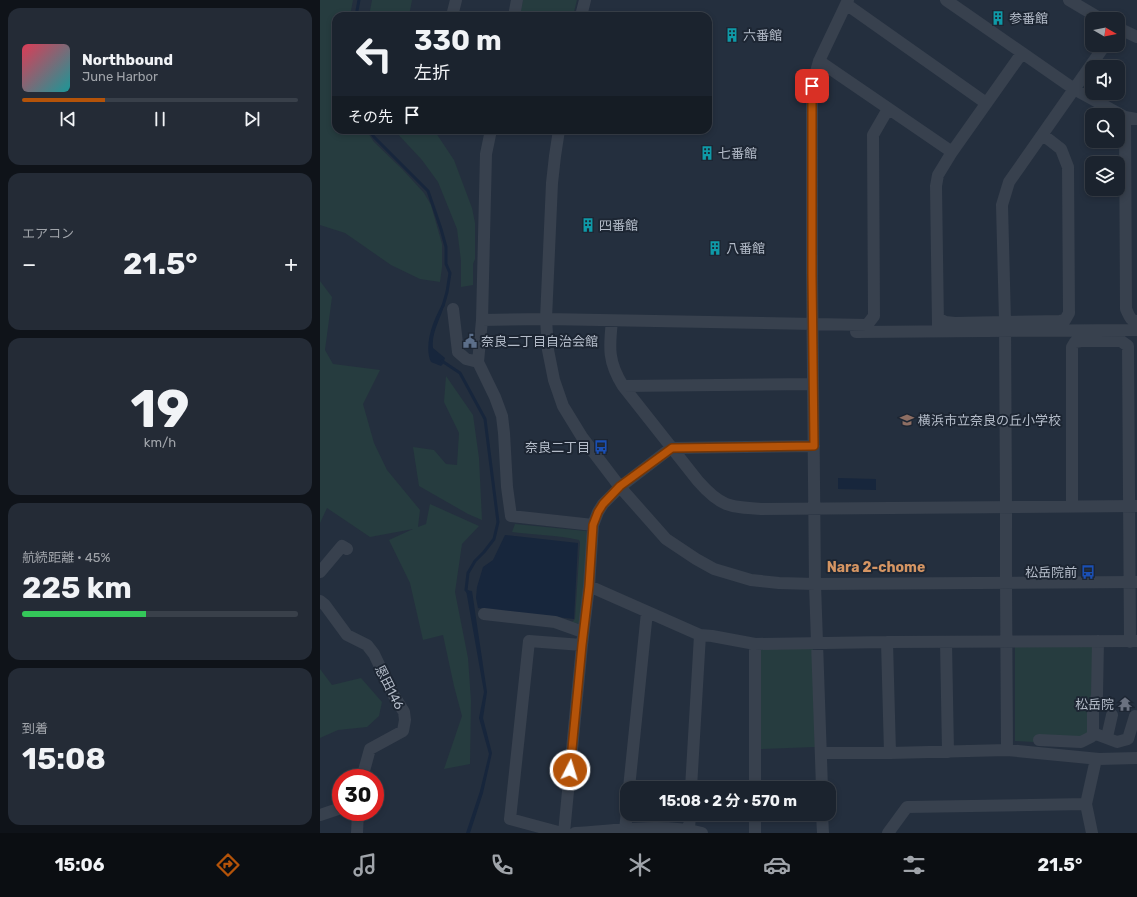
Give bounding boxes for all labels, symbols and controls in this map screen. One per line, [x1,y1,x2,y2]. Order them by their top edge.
building icon: 参番館 [990,10,1006,26]
place label: 参番館 [1009,11,1048,26]
north arrow [1085,12,1125,52]
map controls [1085,12,1125,196]
text: 330 m [414,24,502,57]
building icon: 六番館 [724,27,740,43]
icon: left [348,28,400,80]
place label: 六番館 [743,28,782,43]
text: Northbound [82,51,173,69]
button: sound [1085,60,1125,100]
text: 左折 [414,62,450,84]
text: June Harbor [82,69,158,84]
pin [795,69,829,103]
icon: arrive [801,75,823,97]
icon: arrive [401,104,423,126]
icon: previous [57,108,79,130]
icon: pause [149,108,171,130]
icon: next [241,108,263,130]
text: その先 [348,108,393,126]
button: search [1085,108,1125,148]
building icon: 七番館 [699,145,715,161]
place label: 七番館 [718,146,757,161]
button: layers [1085,156,1125,196]
building icon: 四番館 [580,217,596,233]
place label: 四番館 [599,218,638,233]
text: エアコン [22,226,74,241]
building icon: 八番館 [707,240,723,256]
place label: 八番館 [726,241,765,256]
text: 21.5° [123,246,198,282]
text: − [22,251,36,278]
text: + [284,251,298,278]
public building icon: 奈良二丁目自治会館 [462,333,478,349]
place label: 奈良二丁目自治会館 [481,334,598,349]
text: 19 [130,378,190,440]
school or university icon: 横浜市立奈良の丘小学校 [899,412,915,428]
place label: 横浜市立奈良の丘小学校 [918,413,1061,428]
text: km/h [144,435,176,450]
bus stop icon: 奈良二丁目 [593,439,609,455]
place label: 奈良二丁目 [525,440,590,455]
text: 航続距離 · 45% [22,550,110,565]
district label: Nara 2-chome [827,559,925,576]
bus stop icon: 松岳院前 [1080,564,1096,580]
place label: 松岳院前 [1025,565,1077,580]
text: 225 km [22,570,132,606]
street label: 恩田146 [372,663,407,712]
temple icon: 松岳院 [1117,696,1133,712]
place label: 松岳院 [1075,697,1114,712]
text: 到着 [22,721,48,736]
text: 15:08 [22,741,106,777]
position arrow [549,749,591,791]
speed limit sign: 30 [332,769,384,821]
text: 15:08 · 2 分 · 570 m [659,792,797,810]
icon: directions [214,851,242,879]
icon: music [351,851,379,879]
icon: phone [488,851,516,879]
icon: climate [626,851,654,879]
icon: car [763,851,791,879]
icon: filters [900,851,928,879]
text: 15:06 [55,854,104,876]
text: 21.5° [1038,854,1082,876]

